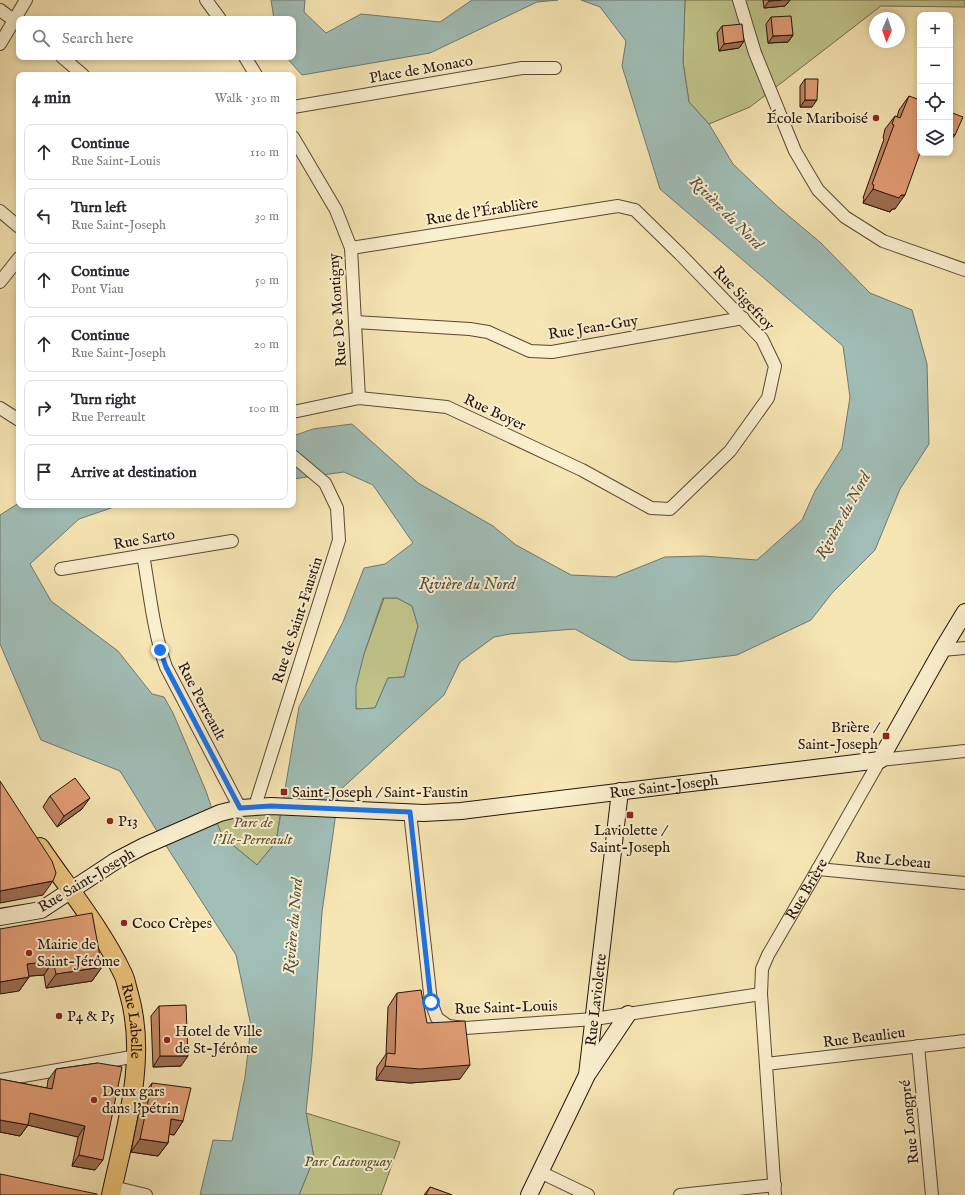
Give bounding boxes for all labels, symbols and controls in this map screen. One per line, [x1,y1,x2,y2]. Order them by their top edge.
north arrow [869,12,905,48]
map controls [917,12,953,156]
button: + [917,12,953,48]
search box [16,16,296,60]
icon: search [30,27,52,49]
text: Search here [62,29,133,48]
button: − [917,48,953,84]
street label: Place de Monaco [368,51,474,88]
button: locate [917,84,953,120]
text: 4 min [32,88,71,109]
text: Walk · 310 m [215,90,280,107]
place label: École Mariboisé [767,109,868,128]
marker: École Mariboisé [871,113,881,123]
button: layers [917,120,953,156]
text: Continue [71,134,129,153]
icon: ahead [33,141,55,163]
text: 110 m [250,144,279,161]
text: Rue Saint-Louis [71,153,161,170]
water label: Rivière du Nord [684,172,768,256]
street label: Rue de l'Érablière [425,193,540,230]
text: Turn left [71,198,127,217]
icon: left [33,205,55,227]
text: 30 m [255,208,279,225]
text: Rue Saint-Joseph [71,217,166,234]
street label: Rue De Montigny [324,252,351,367]
text: Continue [71,262,129,281]
street label: Rue Sigefroy [709,262,779,335]
icon: ahead [33,269,55,291]
text: 50 m [255,272,279,289]
text: Pont Viau [71,281,124,298]
street label: Rue Jean-Guy [547,311,640,344]
text: Continue [71,326,129,345]
icon: ahead [33,333,55,355]
text: 20 m [254,336,279,353]
text: Rue Saint-Joseph [71,345,166,362]
text: Turn right [71,390,136,409]
street label: Rue Boyer [461,390,529,435]
icon: right [33,397,55,419]
text: 100 m [249,400,279,417]
text: Rue Perreault [71,409,146,426]
icon: arrive [33,461,55,483]
text: Arrive at destination [71,463,197,482]
water label: Rivière du Nord [812,468,877,563]
street label: Rue Sarto [112,525,176,554]
street label: Rue de Saint-Faustin [268,555,327,686]
water label: Rivière du Nord [419,575,517,595]
route end [151,641,169,659]
street label: Rue Perreault [173,659,230,744]
place label: Brière / Saint-Joseph [798,718,881,754]
marker: Brière / Saint-Joseph [881,731,891,741]
street label: Rue Saint-Joseph [608,771,719,803]
place label: Saint-Joseph / Saint-Faustin [292,783,468,802]
marker: Saint-Joseph / Saint-Faustin [279,787,289,797]
marker: Laviolette / Saint-Joseph [625,810,635,820]
place label: P13 [118,812,138,831]
park label: Parc de l'Île-Perreault [214,813,294,849]
marker: P13 [105,816,115,826]
place label: Laviolette / Saint-Joseph [590,821,670,857]
street label: Rue Saint-Joseph [34,844,138,917]
street label: Rue Lebeau [854,848,932,873]
street label: Rue Brière [781,855,832,923]
water label: Rivière du Nord [280,876,308,975]
place label: Coco Crèpes [132,914,212,933]
marker: Coco Crèpes [119,918,129,928]
place label: Mairie de Saint-Jérôme [37,935,120,971]
marker: Mairie de Saint-Jérôme [24,948,34,958]
street label: Rue Laviolette [581,952,611,1047]
street label: Rue Labelle [117,981,145,1059]
route start [422,993,440,1011]
street label: Rue Saint-Louis [454,996,558,1019]
place label: P4 & P5 [67,1007,116,1026]
marker: P4 & P5 [54,1011,64,1021]
place label: Hotel de Ville de St-Jérôme [175,1022,262,1058]
street label: Rue Beaulieu [822,1023,907,1052]
marker: Hotel de Ville de St-Jérôme [162,1035,172,1045]
street label: Rue Longpré [896,1079,923,1165]
place label: Deux gars dans l'pétrin [102,1082,179,1118]
marker: Deux gars dans l'pétrin [89,1095,99,1105]
park label: Parc Castonguay [304,1152,392,1172]

